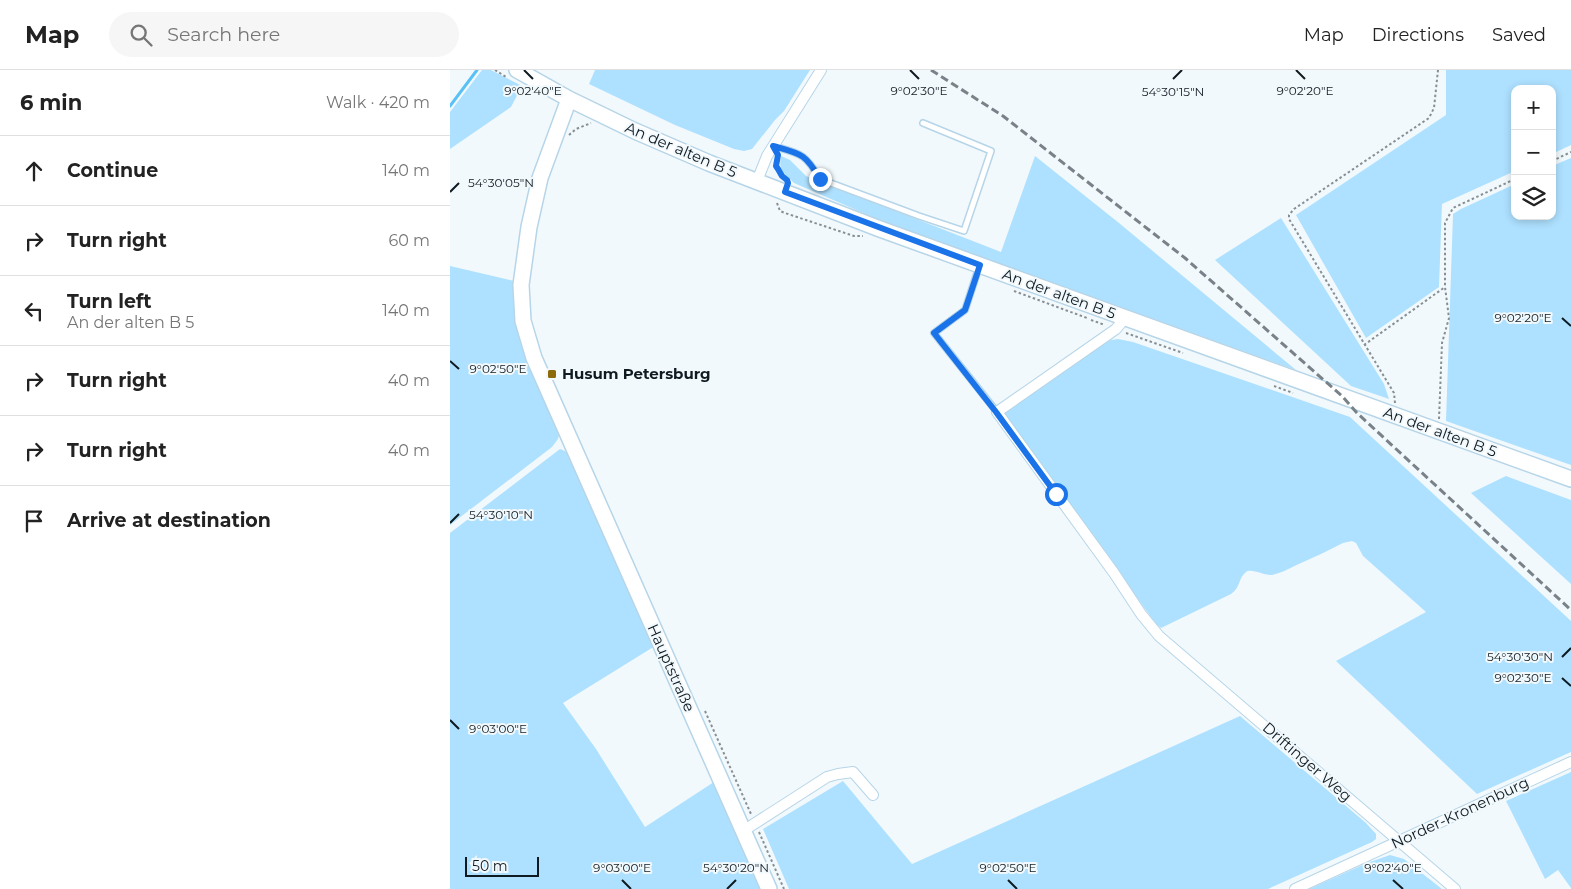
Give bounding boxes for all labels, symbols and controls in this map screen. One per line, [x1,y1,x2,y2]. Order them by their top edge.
search box [109,12,459,57]
text: Map [25,20,79,49]
icon: search [127,21,155,49]
text: Search here [167,23,280,46]
text: Map [1304,24,1344,46]
text: Directions [1372,24,1464,46]
text: Saved [1492,24,1546,46]
text: 9°02'40"E [504,83,562,98]
text: 9°02'30"E [890,83,948,98]
text: 9°02'20"E [1276,83,1334,98]
text: 54°30'15"N [1142,84,1204,99]
map controls [1511,85,1556,220]
button: + [1511,85,1556,130]
text: 6 min [20,90,82,115]
text: Walk · 420 m [326,93,430,112]
street label: An der alten B 5 [623,117,740,182]
button: − [1511,130,1556,175]
icon: ahead [20,157,48,185]
text: Continue [67,159,158,182]
text: 140 m [382,161,430,180]
route end [809,168,832,191]
text: 54°30'05"N [468,175,534,190]
button: layers [1511,175,1556,220]
icon: right [20,227,48,255]
text: Turn right [67,229,167,252]
text: 60 m [388,231,430,250]
street label: An der alten B 5 [1000,264,1119,323]
text: Turn left [67,290,152,313]
icon: left [20,297,48,325]
text: 140 m [382,301,430,320]
text: 9°02'20"E [1494,310,1552,325]
text: An der alten B 5 [67,313,194,332]
text: 9°02'50"E [470,361,527,376]
place label: Husum Petersburg [562,364,711,383]
icon: right [20,367,48,395]
marker: Husum Petersburg [546,368,558,380]
text: Turn right [67,369,167,392]
text: 40 m [388,371,430,390]
street label: An der alten B 5 [1381,402,1500,461]
icon: right [20,437,48,465]
text: Turn right [67,439,167,462]
text: 40 m [388,441,430,460]
route start [1045,483,1068,506]
icon: arrive [20,507,48,535]
text: 54°30'10"N [469,507,533,522]
text: Arrive at destination [67,509,271,532]
street label: Hauptstraße [644,621,699,715]
text: 54°30'30"N [1487,649,1553,664]
text: 9°02'30"E [1494,670,1552,685]
street label: Driftinger Weg [1259,718,1356,806]
text: 9°03'00"E [469,721,527,736]
street label: Norder-Kronenburg [1388,772,1532,853]
scale bar [465,854,539,877]
text: 50 m [472,857,508,875]
text: 9°03'00"E [593,860,651,875]
text: 54°30'20"N [703,860,769,875]
text: 9°02'50"E [980,860,1037,875]
text: 9°02'40"E [1364,860,1422,875]

